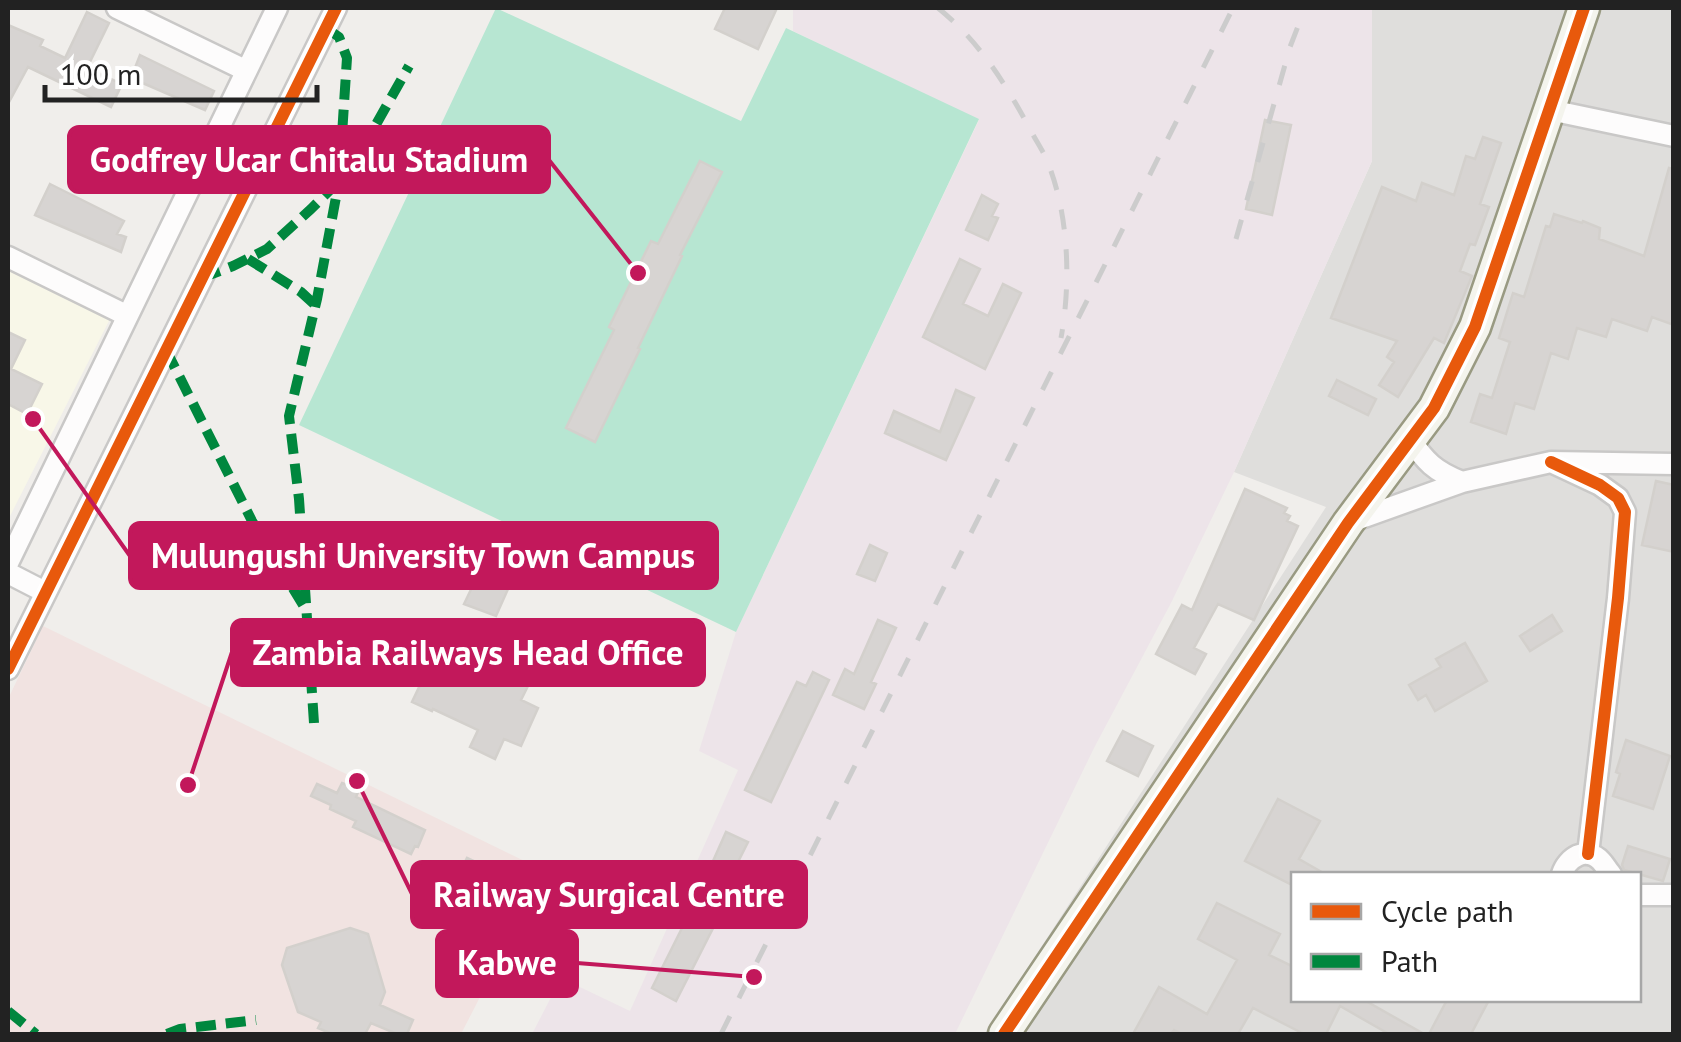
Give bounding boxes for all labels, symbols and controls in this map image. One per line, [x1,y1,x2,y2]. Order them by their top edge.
scale bar [45,40,318,102]
text: 100 m [60,54,141,93]
callout: Godfrey Ucar Chitalu Stadium [69,127,549,192]
text: Godfrey Ucar Chitalu Stadium [90,136,528,182]
callout: Mulungushi University Town Campus [130,523,717,588]
text: Mulungushi University Town Campus [151,532,695,578]
callout: Zambia Railways Head Office [232,620,704,685]
text: Zambia Railways Head Office [252,629,684,675]
callout: Railway Surgical Centre [412,862,806,927]
text: Railway Surgical Centre [433,871,785,917]
legend [1291,872,1641,1002]
text: Cycle path [1381,891,1514,930]
callout: Kabwe [437,931,577,996]
text: Kabwe [457,939,557,985]
text: Path [1381,941,1438,980]

